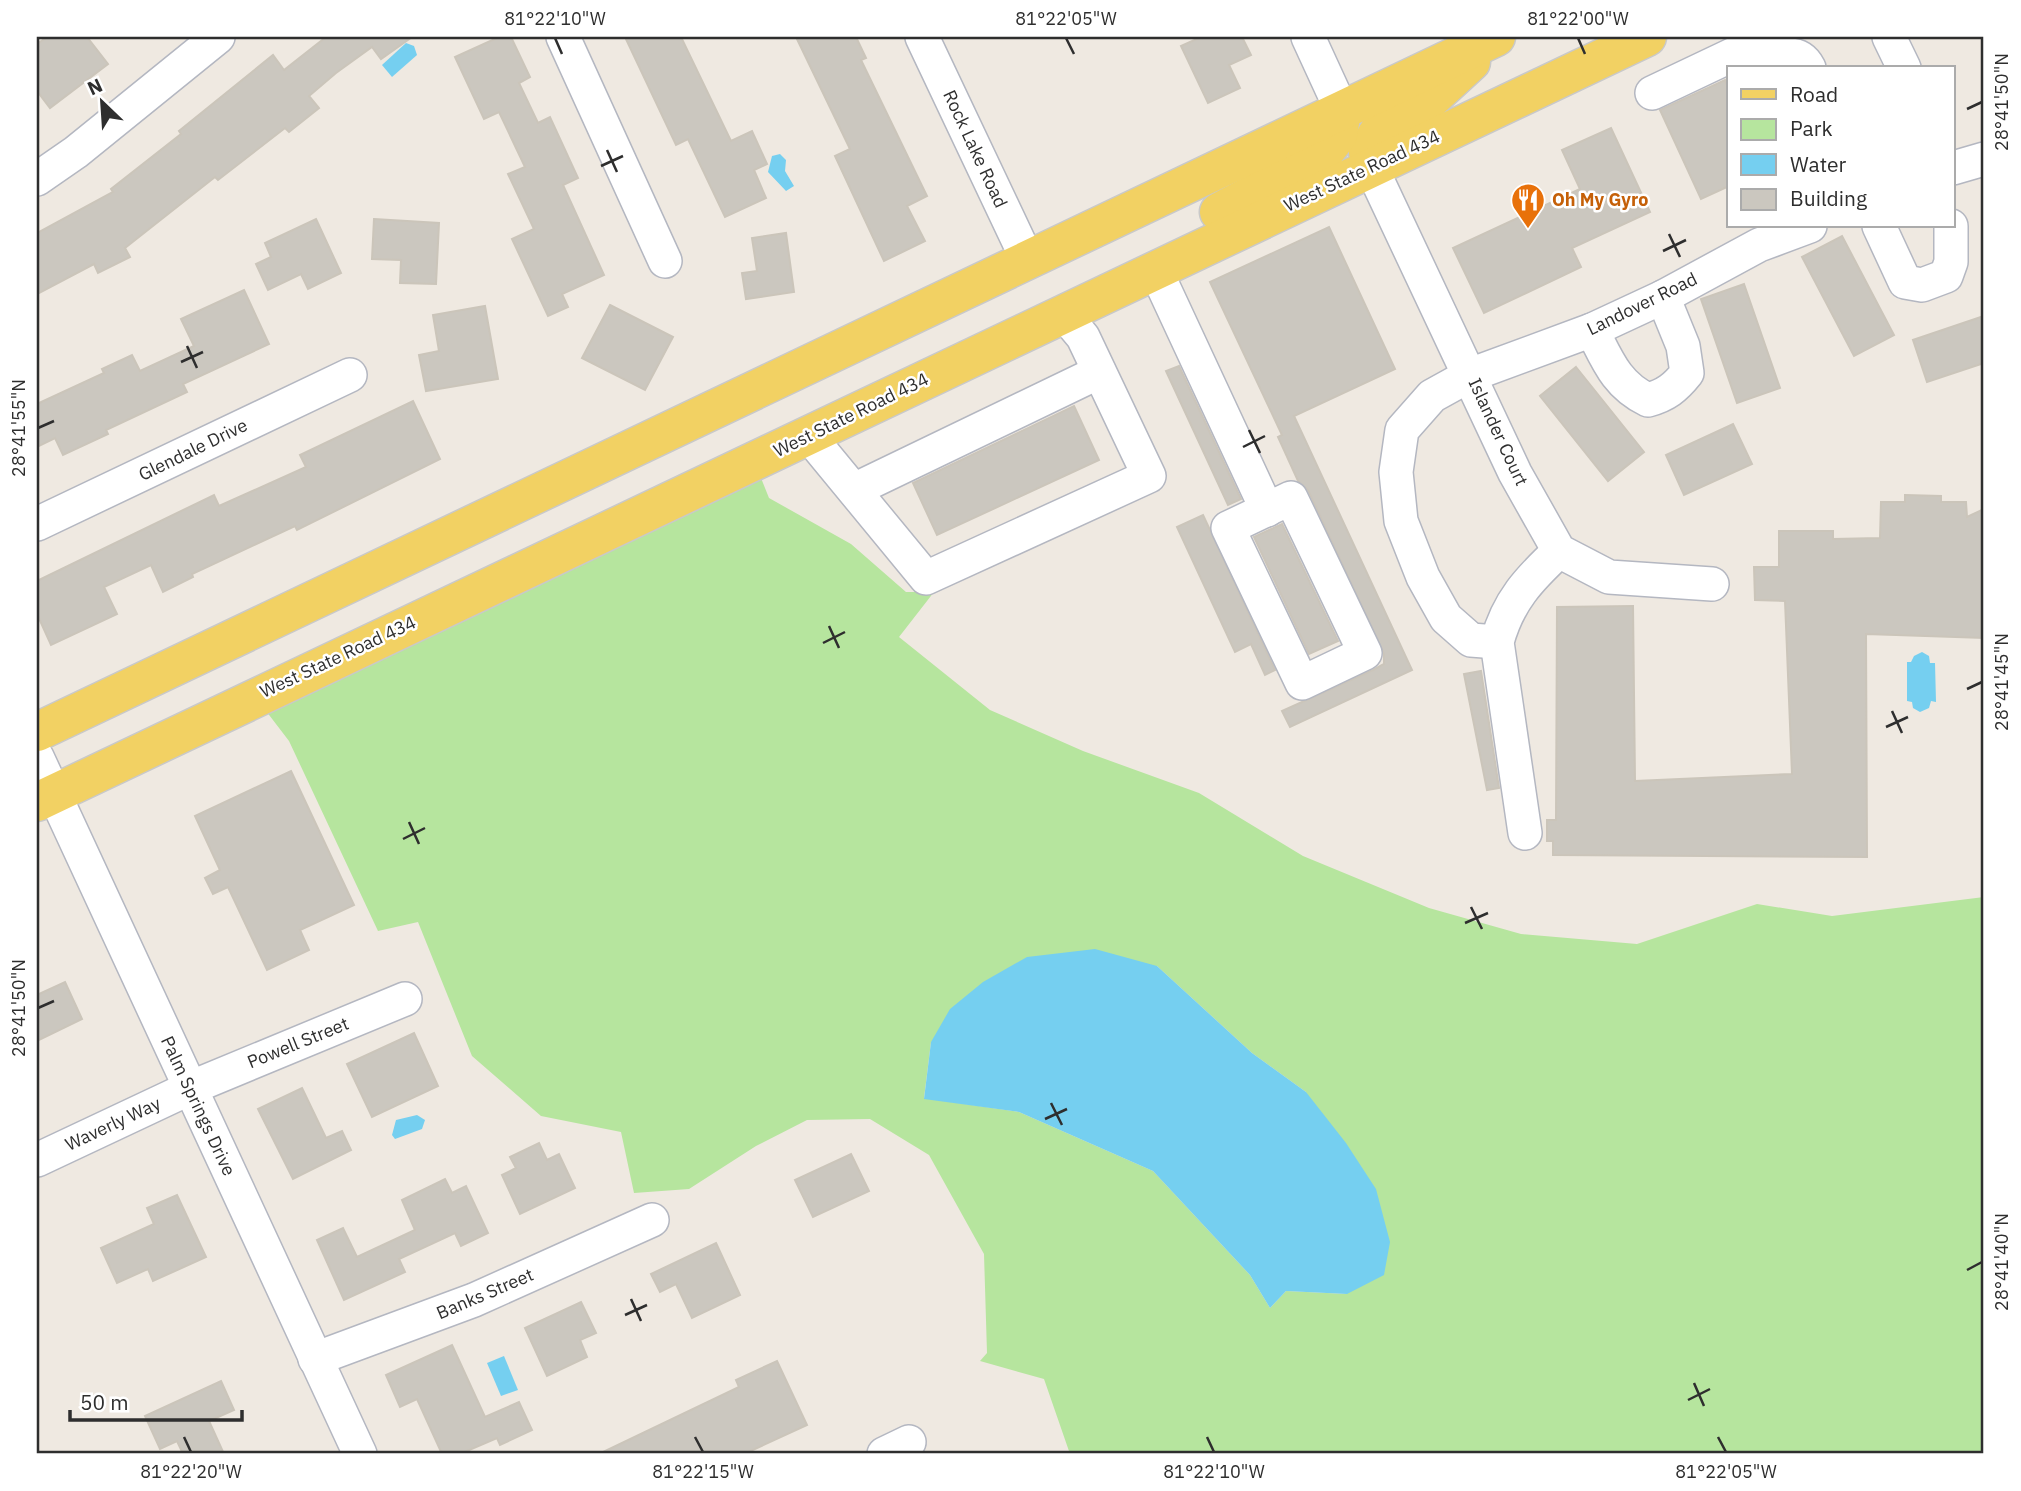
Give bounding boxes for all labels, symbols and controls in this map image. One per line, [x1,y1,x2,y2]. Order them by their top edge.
text: 81°22'10"W [504,7,606,30]
text: 81°22'05"W [1015,7,1117,30]
text: 81°22'00"W [1527,7,1629,30]
text: 28°41'50"N [1990,53,2013,151]
north arrow [66,66,136,136]
legend [1727,66,1954,228]
text: N [84,73,106,100]
text: Road [1790,80,1838,108]
street label: Rock Lake Road [938,86,1013,211]
text: Park [1790,114,1833,142]
street label: West State Road 434 [1280,124,1444,217]
text: Water [1790,150,1847,178]
restaurant icon: Oh My Gyro [1509,181,1547,230]
text: Building [1790,184,1867,212]
place label: Oh My Gyro [1552,188,1648,211]
street label: Landover Road [1583,267,1701,340]
street label: West State Road 434 [769,367,932,462]
street label: Islander Court [1463,374,1533,489]
text: 28°41'55"N [7,379,30,477]
street label: Glendale Drive [135,413,251,486]
street label: West State Road 434 [256,610,420,703]
text: 28°41'45"N [1990,633,2013,731]
text: 28°41'50"N [7,959,30,1057]
street label: Powell Street [244,1012,352,1073]
street label: Palm Springs Drive [156,1032,241,1180]
street label: Waverly Way [61,1091,164,1156]
text: 28°41'40"N [1990,1213,2013,1311]
street label: Banks Street [433,1263,537,1324]
scale bar [70,1379,242,1423]
text: 50 m [80,1388,129,1416]
text: 81°22'20"W [140,1460,242,1483]
text: 81°22'15"W [652,1460,754,1483]
text: 81°22'10"W [1163,1460,1265,1483]
text: 81°22'05"W [1675,1460,1777,1483]

